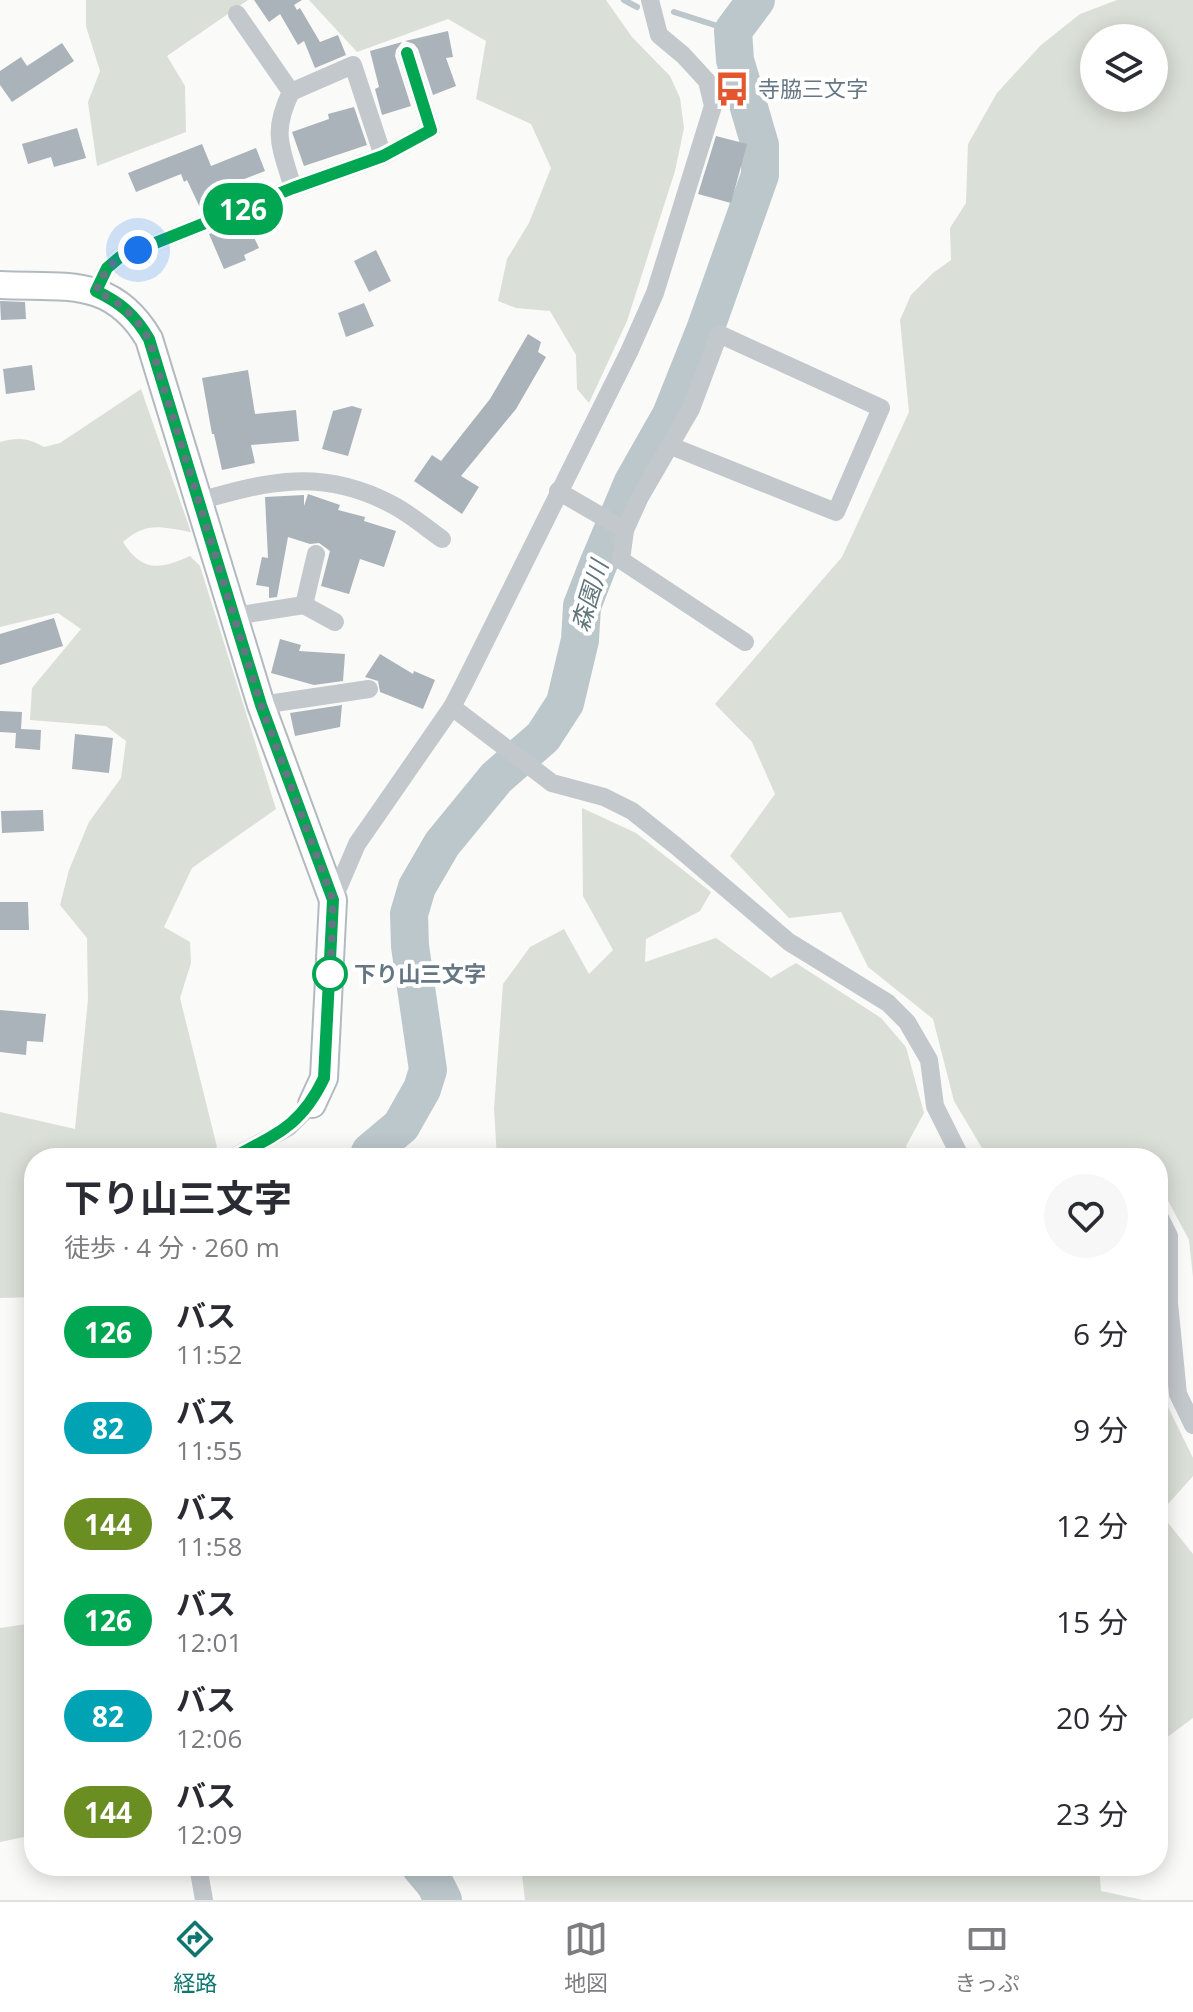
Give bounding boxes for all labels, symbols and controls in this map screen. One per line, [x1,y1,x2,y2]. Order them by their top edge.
map controls [1080,24,1168,112]
button: layers [1080,24,1168,112]
bus stop icon: 寺脇三文字 [713,70,751,108]
place label: 寺脇三文字 [758,73,868,103]
line badge: 126 [197,183,289,235]
text: 126 [219,190,267,228]
your location [118,230,158,270]
water label: 森園川 [562,553,616,635]
marker: 下り山三文字 [313,957,347,991]
place label: 下り山三文字 [354,958,486,988]
text: 下り山三文字 [64,1171,292,1223]
button: heart [1044,1174,1128,1258]
text: 徒歩 · 4 分 · 260 m [64,1229,280,1265]
text: バス [176,1295,236,1336]
text: 126 [84,1313,132,1351]
text: 6 分 [1073,1313,1128,1354]
text: 11:52 [176,1336,242,1372]
text: バス [176,1391,236,1432]
text: 82 [92,1409,124,1447]
text: 9 分 [1073,1409,1128,1450]
text: 11:55 [176,1432,242,1468]
text: バス [176,1487,236,1528]
text: 144 [84,1505,132,1543]
text: 12 分 [1056,1505,1128,1546]
text: 11:58 [176,1528,242,1564]
text: バス [176,1583,236,1624]
text: 126 [84,1601,132,1639]
text: 15 分 [1056,1601,1128,1642]
text: 12:01 [176,1624,242,1660]
text: バス [176,1679,236,1720]
text: 82 [92,1697,124,1735]
text: 20 分 [1056,1697,1128,1738]
text: 12:06 [176,1720,242,1756]
text: バス [176,1775,236,1816]
text: 144 [84,1793,132,1831]
text: 23 分 [1056,1793,1128,1834]
text: 12:09 [176,1816,242,1852]
tab: 経路 [173,1917,217,1997]
tab: 地図 [564,1917,608,1997]
tab: きっぷ [955,1917,1020,1997]

